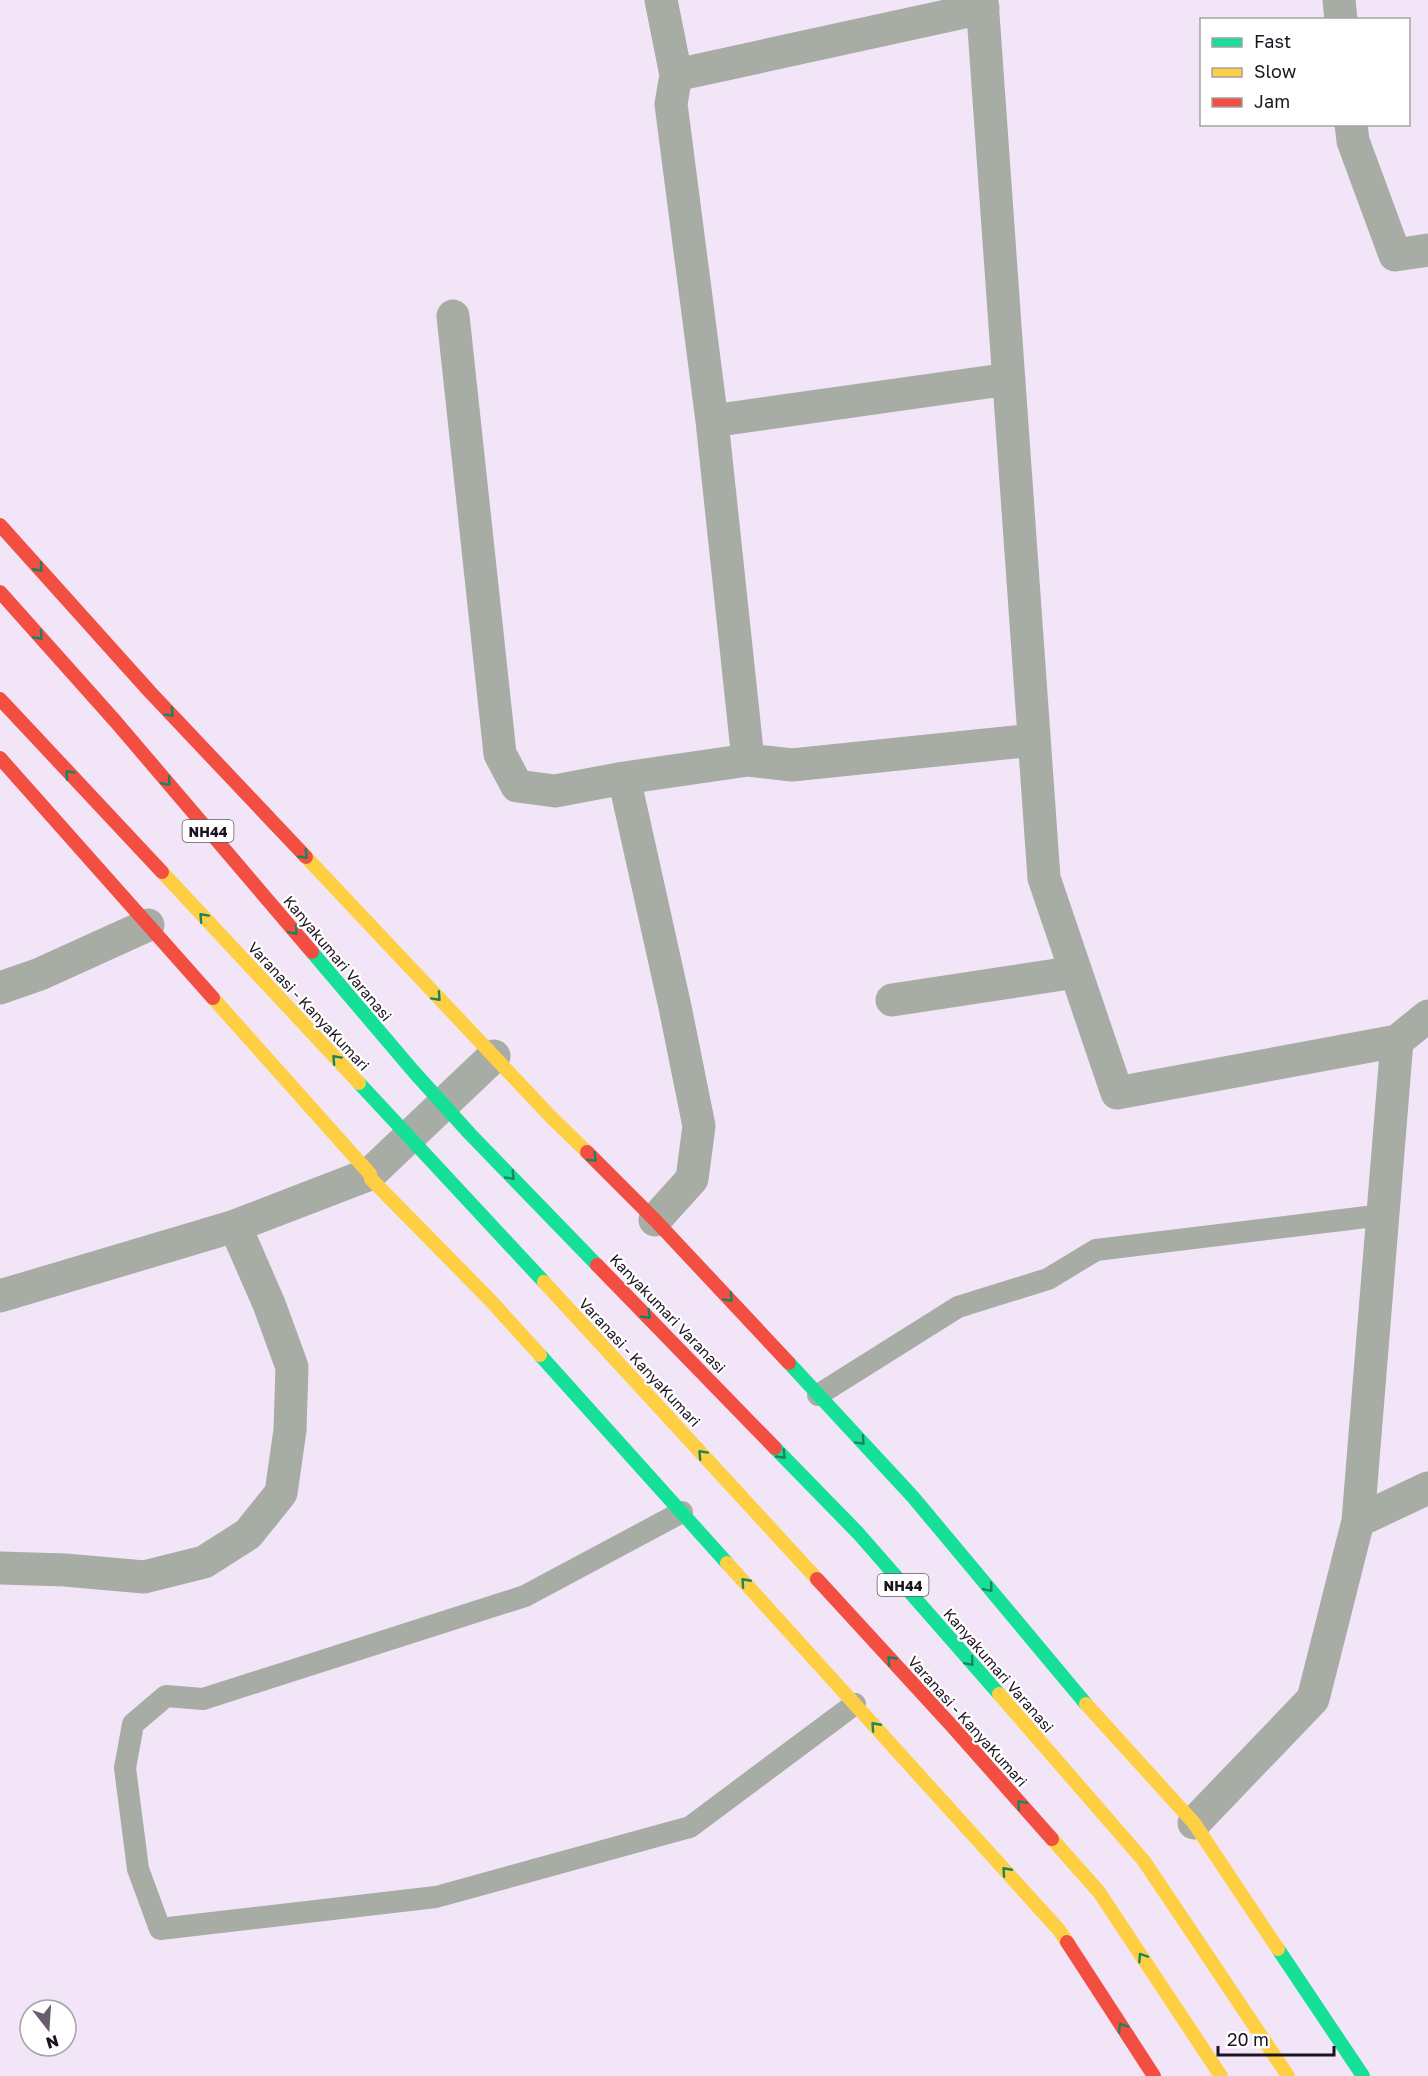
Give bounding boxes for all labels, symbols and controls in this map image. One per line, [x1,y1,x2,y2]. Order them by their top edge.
legend [1200,18,1410,126]
text: Fast [1254,30,1291,52]
text: Slow [1254,60,1297,82]
text: Jam [1254,90,1290,112]
one-way arrow [32,562,43,572]
one-way arrow [32,629,43,640]
one-way arrow [163,706,174,717]
one-way arrow [65,771,76,781]
one-way arrow [160,775,171,786]
road number: NH44 [182,820,234,842]
one-way arrow [296,848,307,859]
street label: Kanyakumari Varanasi [280,892,396,1024]
one-way arrow [199,913,210,924]
one-way arrow [286,924,297,935]
street label: Varanasi - KanyaKumari [245,938,373,1074]
one-way arrow [430,989,441,1000]
one-way arrow [332,1055,343,1066]
one-way arrow [585,1151,596,1162]
one-way arrow [503,1168,514,1179]
street label: Kanyakumari Varanasi [607,1250,729,1376]
one-way arrow [721,1291,732,1302]
street label: Varanasi - KanyaKumari [576,1294,704,1430]
one-way arrow [639,1308,650,1319]
one-way arrow [854,1435,865,1445]
one-way arrow [775,1448,786,1459]
one-way arrow [698,1451,709,1461]
road number: NH44 [878,1574,928,1596]
one-way arrow [741,1578,752,1588]
one-way arrow [982,1581,993,1592]
street label: Kanyakumari Varanasi [940,1604,1058,1736]
street label: Varanasi - KanyaKumari [905,1652,1031,1790]
one-way arrow [963,1655,974,1665]
one-way arrow [887,1656,898,1666]
one-way arrow [871,1722,882,1733]
one-way arrow [1018,1800,1029,1811]
one-way arrow [1002,1867,1013,1878]
one-way arrow [1138,1953,1149,1964]
north arrow [18,1998,78,2058]
scale bar [1218,2019,1334,2057]
one-way arrow [1118,2023,1129,2034]
text: 20 m [1227,2028,1269,2050]
text: N [44,2031,61,2054]

